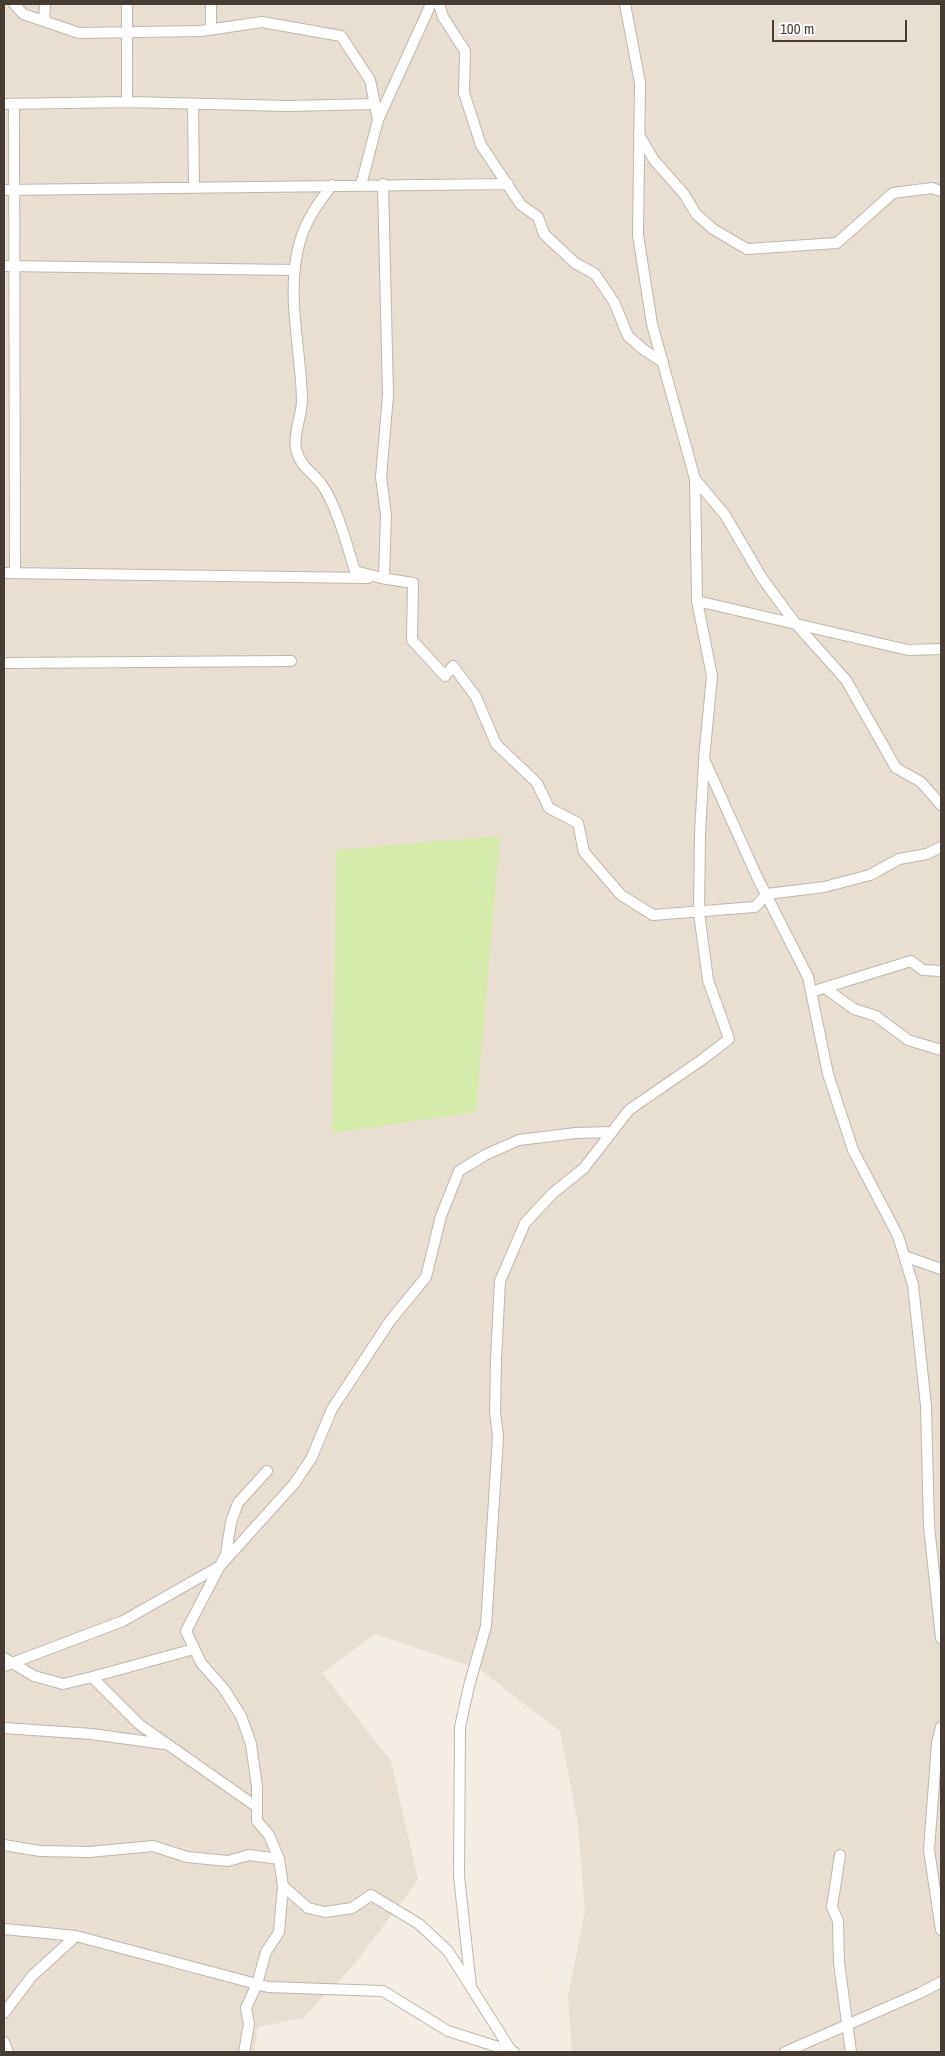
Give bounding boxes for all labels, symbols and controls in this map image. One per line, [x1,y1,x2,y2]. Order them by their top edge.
scale bar [775,10,910,42]
text: 100 m [780,18,814,39]

